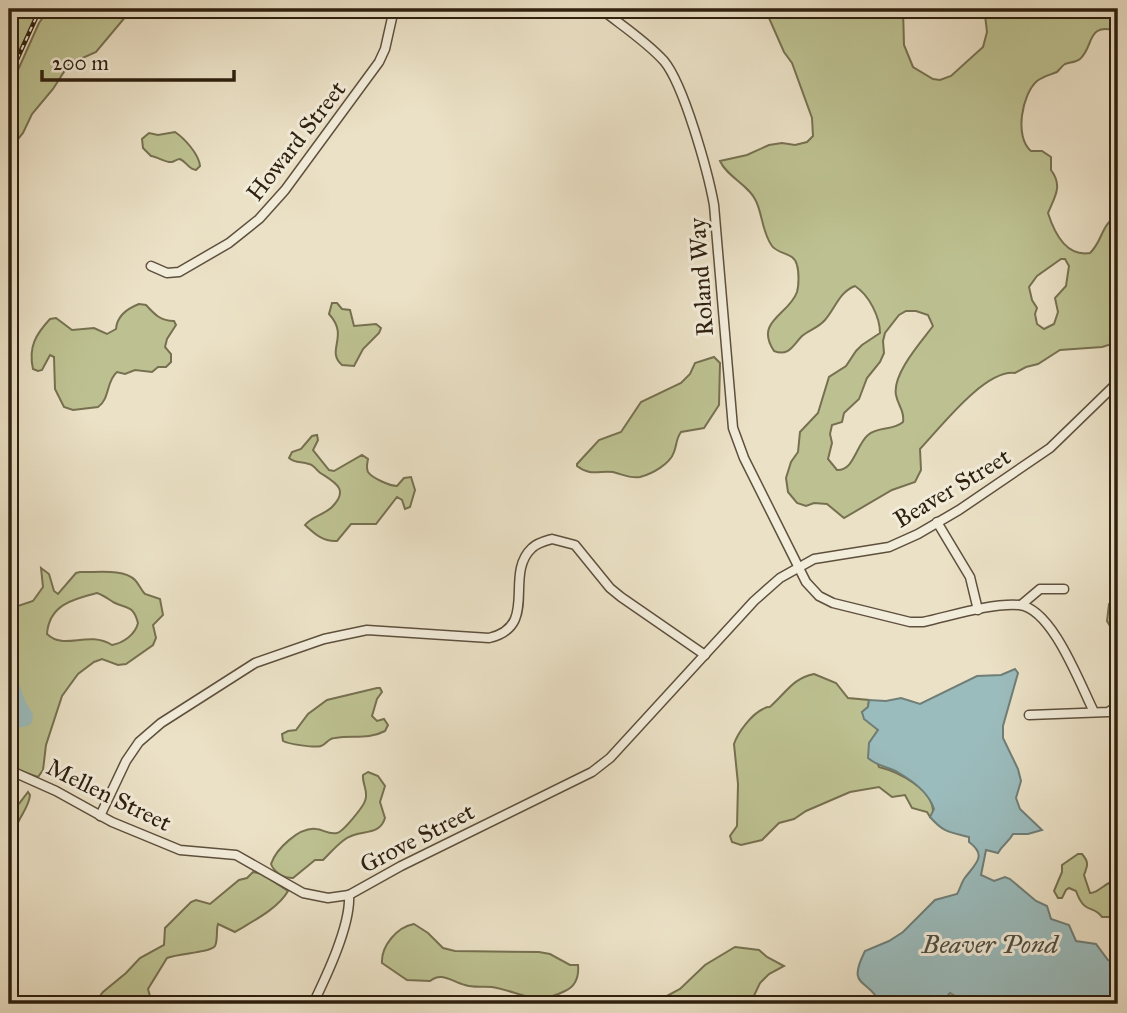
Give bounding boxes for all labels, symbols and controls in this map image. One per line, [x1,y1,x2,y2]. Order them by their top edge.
scale bar [42,38,234,82]
text: 200 m [52,50,109,76]
street label: Howard Street [240,75,353,207]
street label: Roland Way [682,216,720,337]
street label: Beaver Street [888,441,1016,535]
street label: Mellen Street [42,752,177,838]
street label: Grove Street [355,796,480,880]
water label: Beaver Pond [921,928,1059,960]

